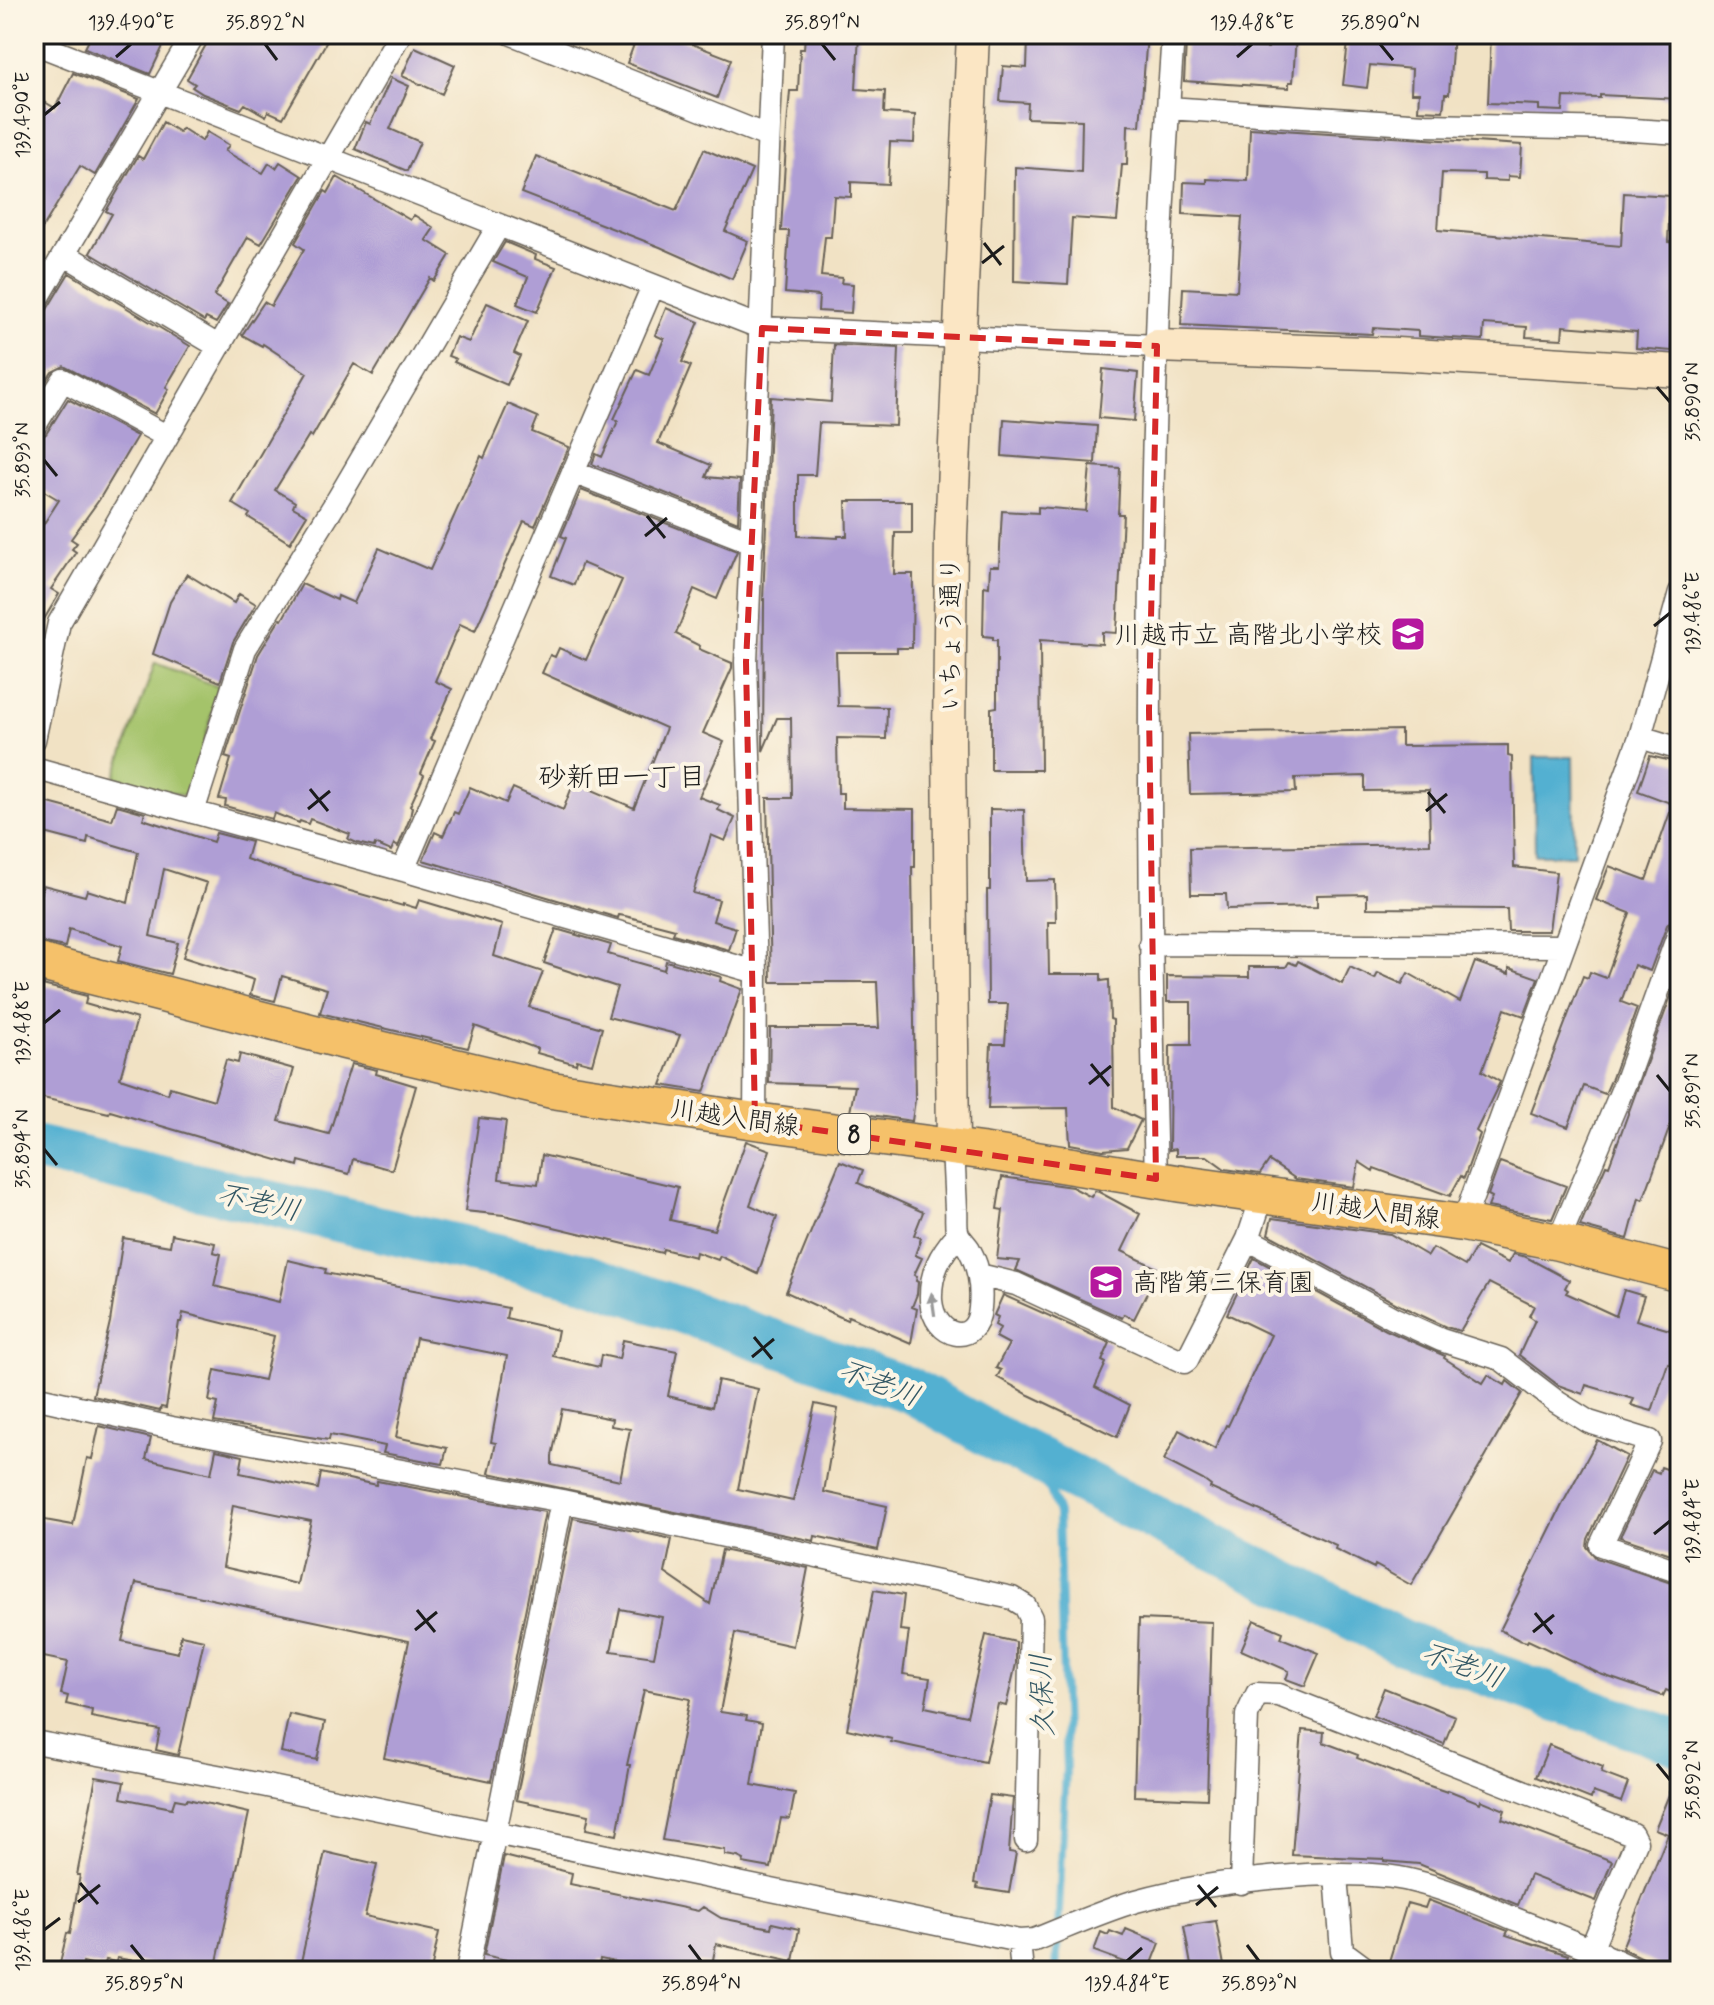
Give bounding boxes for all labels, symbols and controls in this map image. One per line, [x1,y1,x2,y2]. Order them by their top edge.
text: 139.490°E [88,10,174,37]
text: 35.892°N [225,10,305,37]
text: 35.891°N [784,10,860,37]
text: 139.488°E [1210,10,1294,37]
text: 35.890°N [1340,10,1420,37]
text: 139.490°E [10,72,37,158]
text: 35.890°N [1680,362,1707,442]
text: 35.893°N [10,422,37,498]
street label: いちょう通り [935,556,969,712]
text: 139.486°E [1680,571,1707,655]
school or university icon: 川越市立 高階北小学校 [1389,615,1427,653]
place label: 川越市立 高階北小学校 [1115,619,1382,653]
district label: 砂新田一丁目 [538,760,706,797]
text: 139.488°E [10,981,37,1065]
text: 35.891°N [1680,1053,1707,1129]
street label: 川越入間線 [668,1093,801,1145]
text: 35.894°N [10,1109,37,1189]
road number: 8 [838,1114,870,1154]
water label: 不老川 [213,1176,304,1231]
street label: 川越入間線 [1309,1186,1442,1238]
school or university icon: 高階第三保育園 [1087,1263,1125,1301]
place label: 高階第三保育園 [1132,1267,1314,1301]
one-way arrow [926,1292,939,1317]
water label: 不老川 [833,1352,925,1417]
text: 139.484°E [1680,1478,1707,1564]
water label: 不老川 [1416,1635,1508,1698]
water label: 久保川 [1024,1652,1063,1738]
text: 35.892°N [1680,1740,1707,1820]
text: 139.486°E [10,1888,37,1972]
text: 35.895°N [105,1971,183,1998]
text: 35.894°N [661,1971,741,1998]
text: 139.484°E [1084,1971,1170,1998]
text: 35.893°N [1221,1971,1297,1998]

